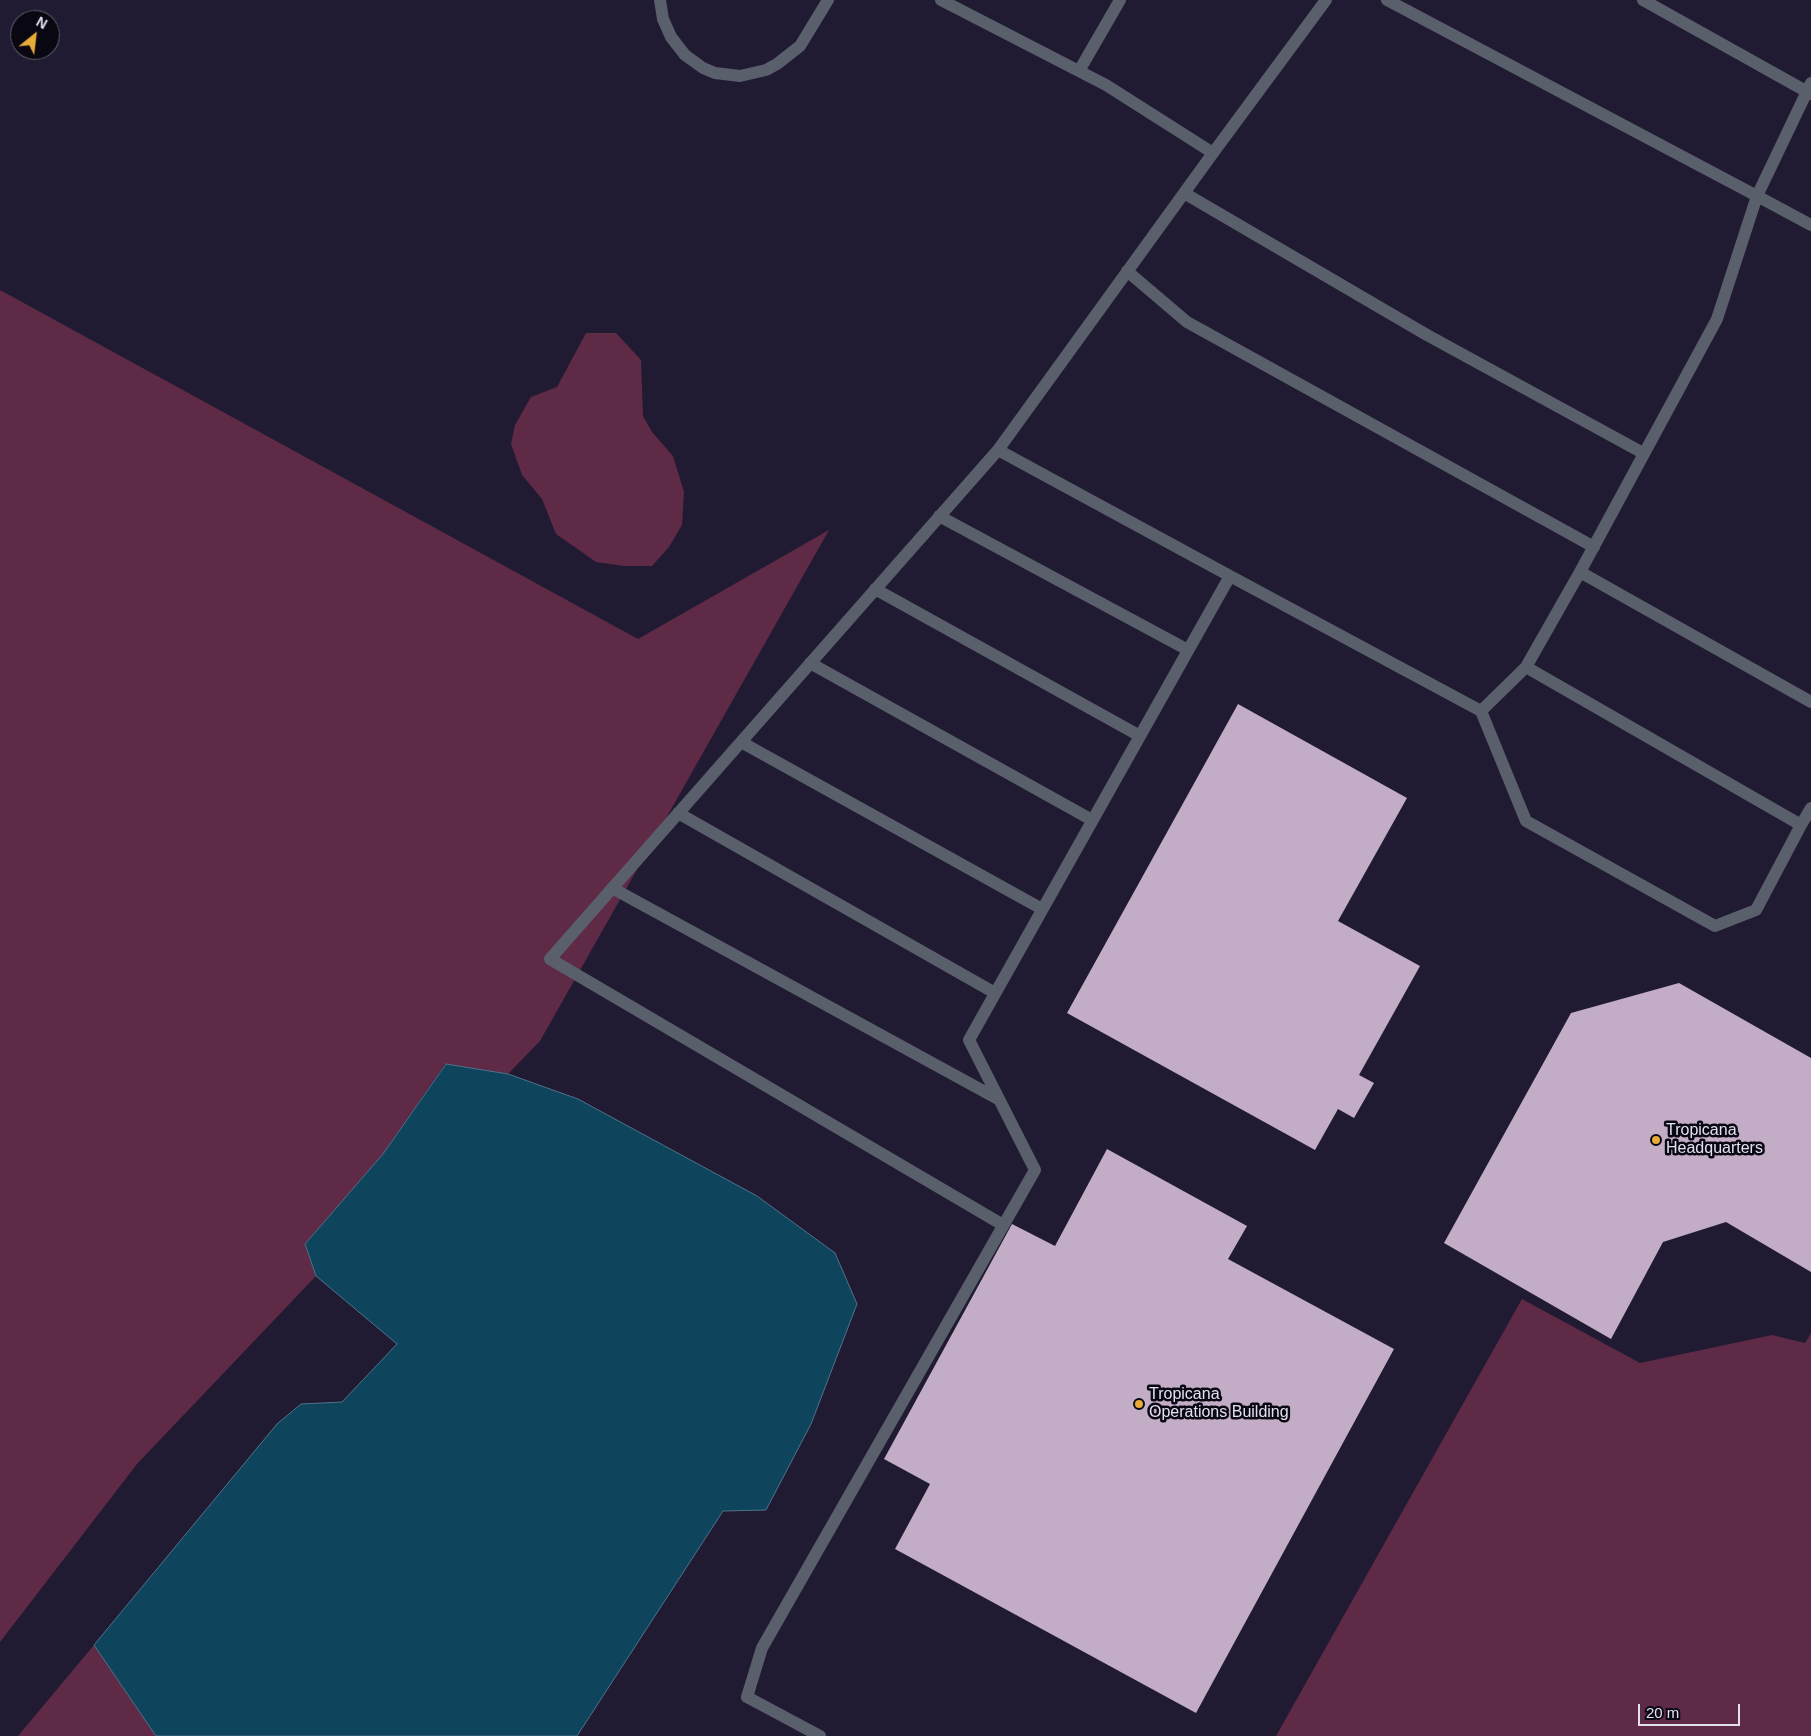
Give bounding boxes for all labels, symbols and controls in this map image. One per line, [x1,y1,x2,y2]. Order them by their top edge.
north arrow [10,10,60,60]
text: N [33,13,50,32]
place label: Tropicana Headquarters [1666,1121,1763,1159]
marker: Tropicana Headquarters [1650,1134,1662,1146]
place label: Tropicana Operations Building [1149,1385,1289,1423]
marker: Tropicana Operations Building [1133,1398,1145,1410]
scale bar [1641,1694,1744,1726]
text: 20 m [1646,1704,1679,1721]

